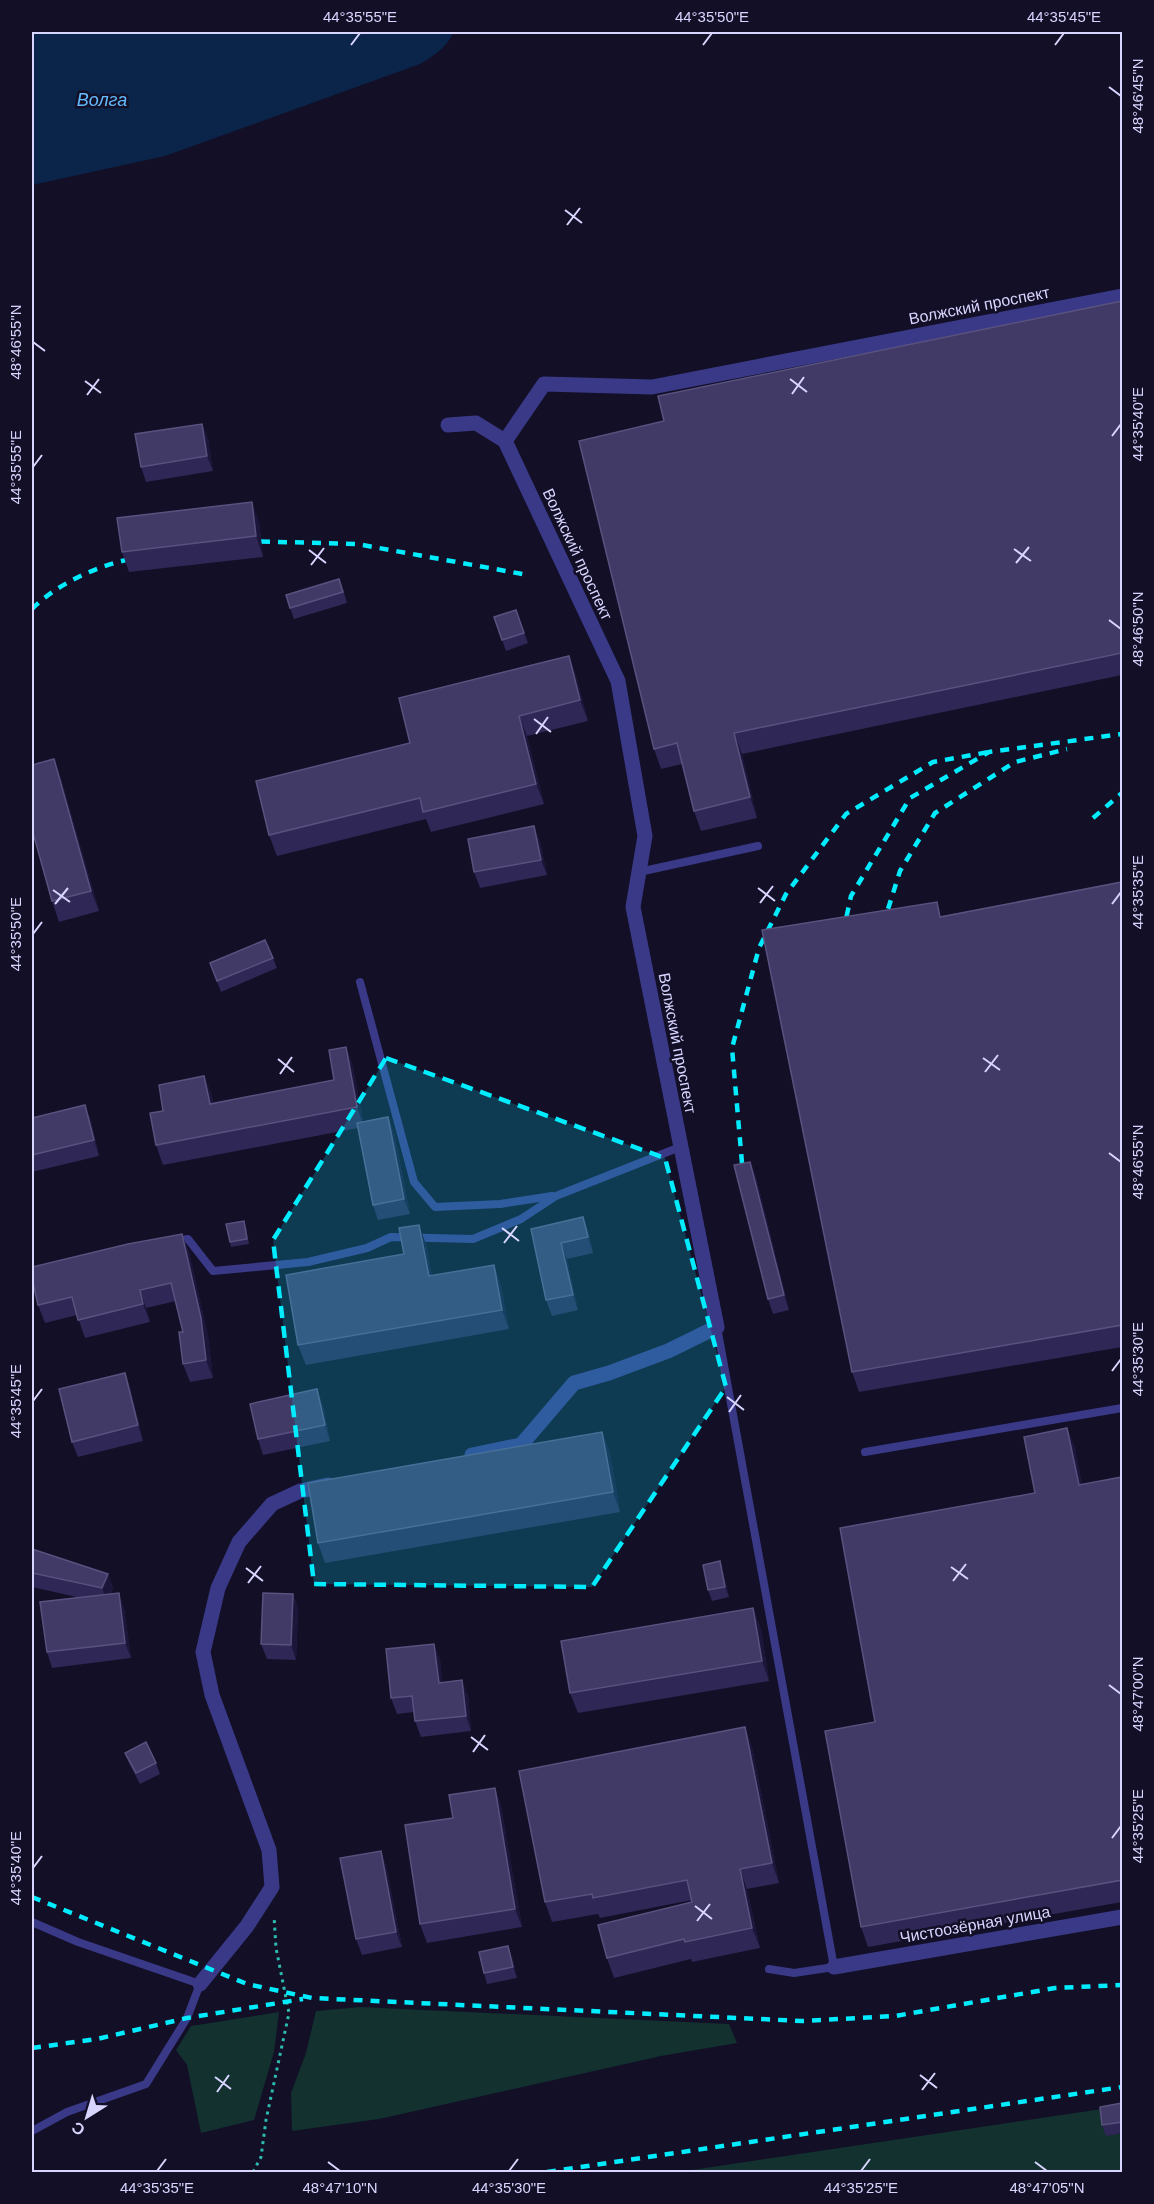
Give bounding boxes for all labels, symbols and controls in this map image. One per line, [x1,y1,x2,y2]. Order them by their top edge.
text: 44°35'55"E [323,8,397,25]
text: 44°35'50"E [675,8,749,25]
text: 44°35'45"E [1027,8,1101,25]
text: 48°46'45"N [1129,58,1146,134]
water label: Волга [77,90,127,110]
street label: Волжский проспект [907,283,1052,327]
text: 48°46'55"N [7,304,24,380]
text: 44°35'40"E [1129,387,1146,461]
text: 44°35'55"E [7,430,24,504]
street label: Волжский проспект [540,486,616,623]
text: 48°46'50"N [1129,591,1146,667]
text: 44°35'35"E [1129,855,1146,929]
text: 44°35'50"E [7,897,24,971]
street label: Волжский проспект [656,971,700,1116]
text: 48°46'55"N [1129,1124,1146,1200]
text: 44°35'30"E [1129,1322,1146,1396]
text: 44°35'45"E [7,1364,24,1438]
text: 48°47'00"N [1129,1656,1146,1732]
text: 44°35'25"E [1129,1789,1146,1863]
text: 44°35'40"E [7,1831,24,1905]
street label: Чистоозёрная улица [899,1903,1052,1946]
north arrow [57,2087,117,2147]
text: С [68,2118,88,2139]
text: 44°35'35"E [120,2179,194,2196]
text: 48°47'10"N [302,2179,378,2196]
text: 44°35'30"E [472,2179,546,2196]
text: 44°35'25"E [824,2179,898,2196]
text: 48°47'05"N [1009,2179,1085,2196]

